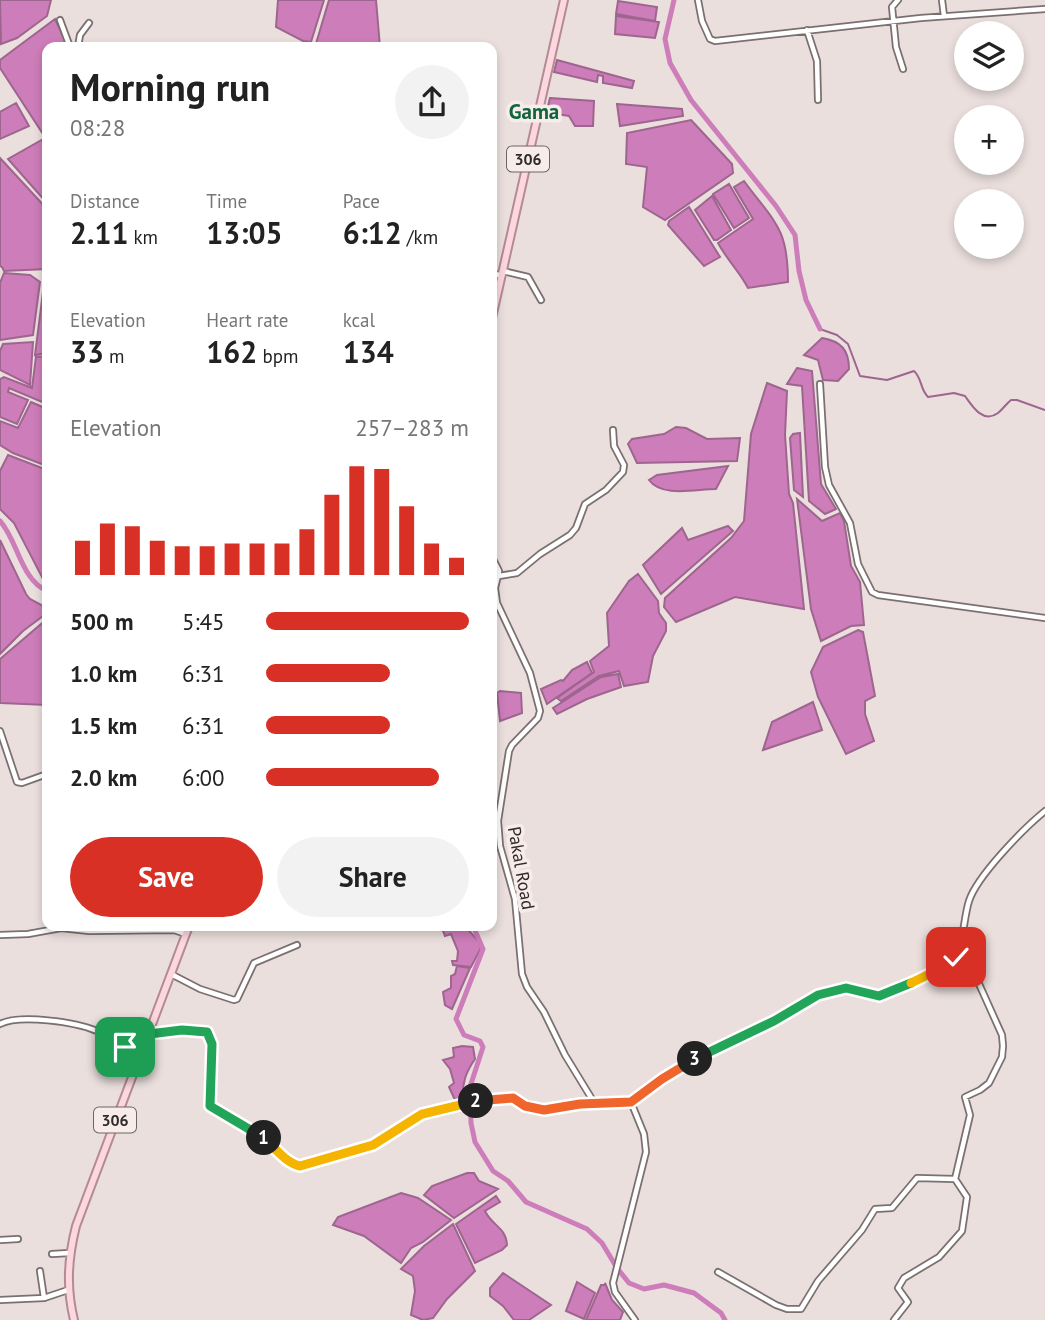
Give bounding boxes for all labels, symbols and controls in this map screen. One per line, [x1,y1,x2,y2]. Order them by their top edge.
map controls [954,21,1024,259]
button: layers [954,21,1024,91]
text: Morning run [70,62,270,111]
button: share [395,65,469,139]
district label: Gama [509,98,559,125]
button: + [954,105,1024,175]
text: 08:28 [70,113,125,142]
road number: 306 [507,146,549,172]
text: Distance [70,189,140,213]
text: Time [206,189,247,213]
text: Pace [343,189,380,213]
button: − [954,189,1024,259]
text: 2.11 [70,213,128,252]
text: 13:05 [206,213,282,252]
text: 6:12 [343,213,402,252]
text: km [128,225,158,249]
text: /km [402,225,438,249]
text: Elevation [70,308,146,332]
text: Heart rate [206,308,288,332]
text: kcal [343,308,375,332]
text: 33 [70,332,104,371]
text: 162 [206,332,257,371]
text: 134 [343,332,394,371]
text: m [104,344,125,368]
text: bpm [257,344,298,368]
text: Elevation [70,413,162,442]
text: 257–283 m [355,413,469,442]
text: 500 m [70,607,133,636]
text: 5:45 [182,607,225,636]
text: 1.0 km [70,659,137,688]
text: 6:31 [182,659,225,688]
text: 1.5 km [70,711,137,740]
text: 6:31 [182,711,225,740]
text: 2.0 km [70,763,137,792]
text: 6:00 [182,763,225,792]
street label: Pakal Road [503,825,540,911]
button: Save [70,837,263,917]
button: Share [277,837,469,917]
pin [926,927,986,987]
icon: check [937,938,975,976]
pin [95,1017,155,1077]
icon: arrive [106,1028,144,1066]
pin: 3 [678,1042,712,1076]
text: 3 [689,1046,700,1070]
pin: 2 [458,1084,494,1118]
text: 2 [470,1088,481,1112]
road number: 306 [94,1108,136,1132]
pin: 1 [246,1120,282,1156]
text: 1 [258,1125,269,1149]

